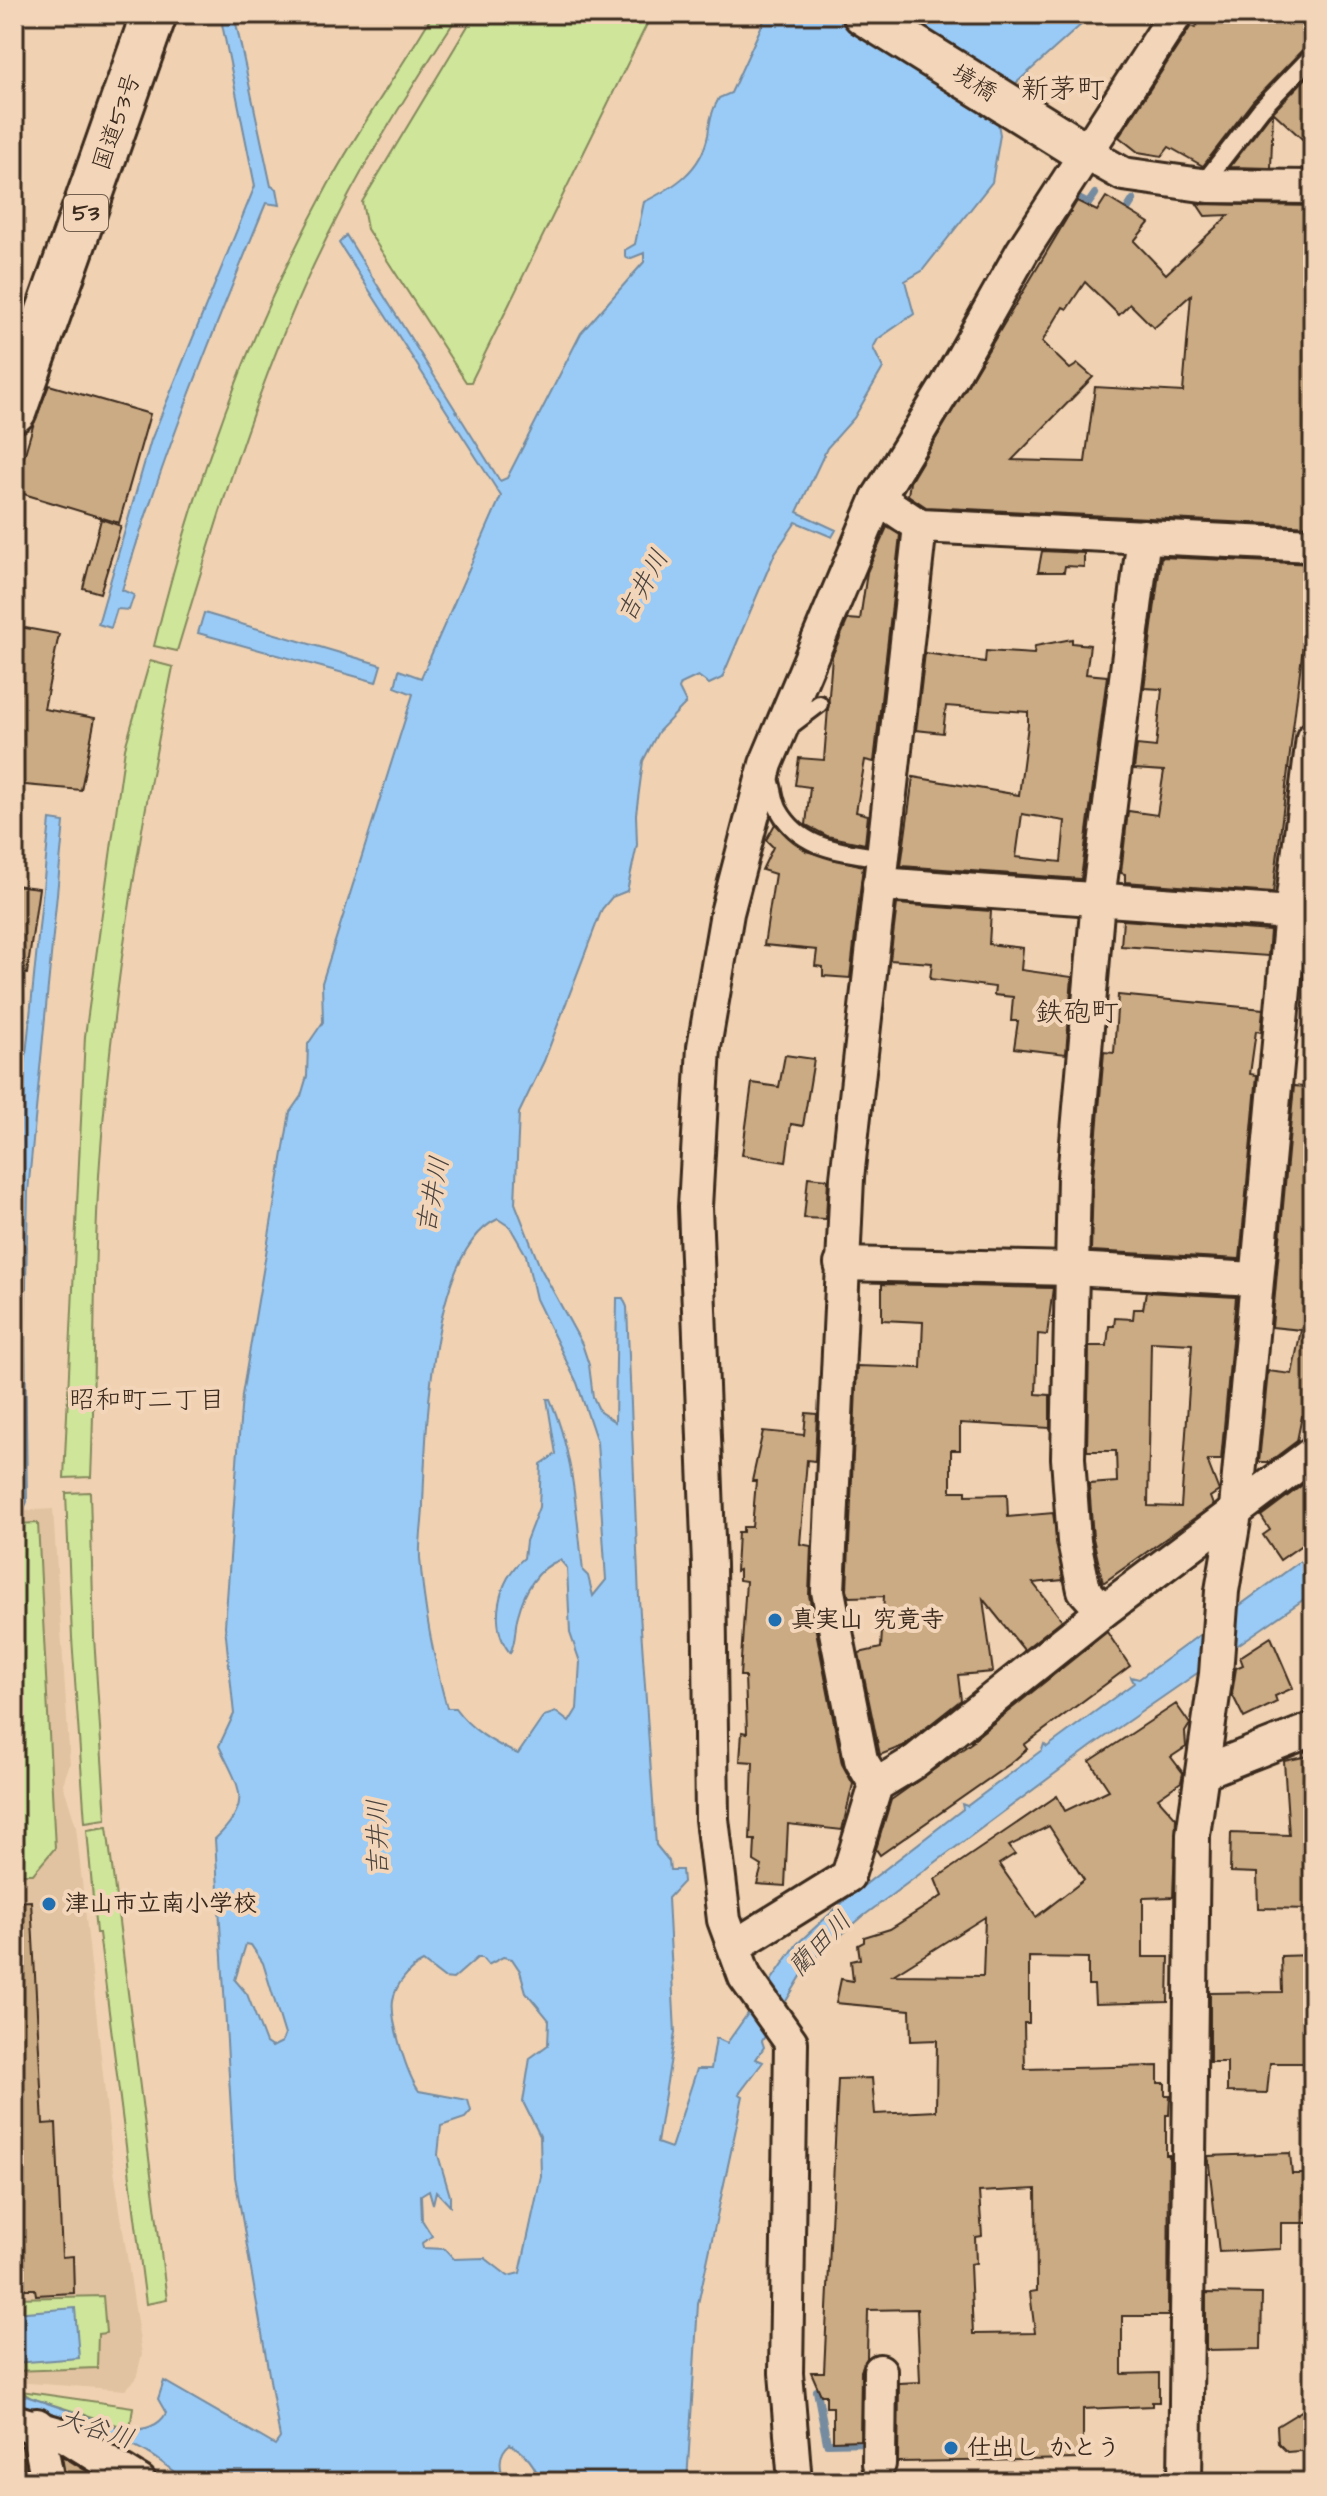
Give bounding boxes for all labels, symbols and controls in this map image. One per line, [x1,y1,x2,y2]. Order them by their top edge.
street label: 境橋 [945,56,1003,110]
street label: 国道53号 [84,69,150,175]
district label: 新茅町 [1021,70,1105,109]
road number: 53 [64,195,108,231]
water label: 吉井川 [608,543,678,629]
district label: 鉄砲町 [1035,993,1119,1032]
water label: 吉井川 [408,1153,458,1237]
district label: 昭和町二丁目 [69,1382,225,1418]
place label: 真実山 究竟寺 [791,1603,945,1637]
marker: 真実山 究竟寺 [766,1611,784,1629]
water label: 吉井川 [359,1799,397,1877]
place label: 津山市立南小学校 [65,1887,257,1921]
marker: 津山市立南小学校 [40,1895,58,1913]
water label: 藺田川 [780,1903,860,1985]
water label: 大谷川 [53,2400,139,2458]
place label: 仕出し かとう [967,2431,1121,2465]
marker: 仕出し かとう [942,2439,960,2457]

